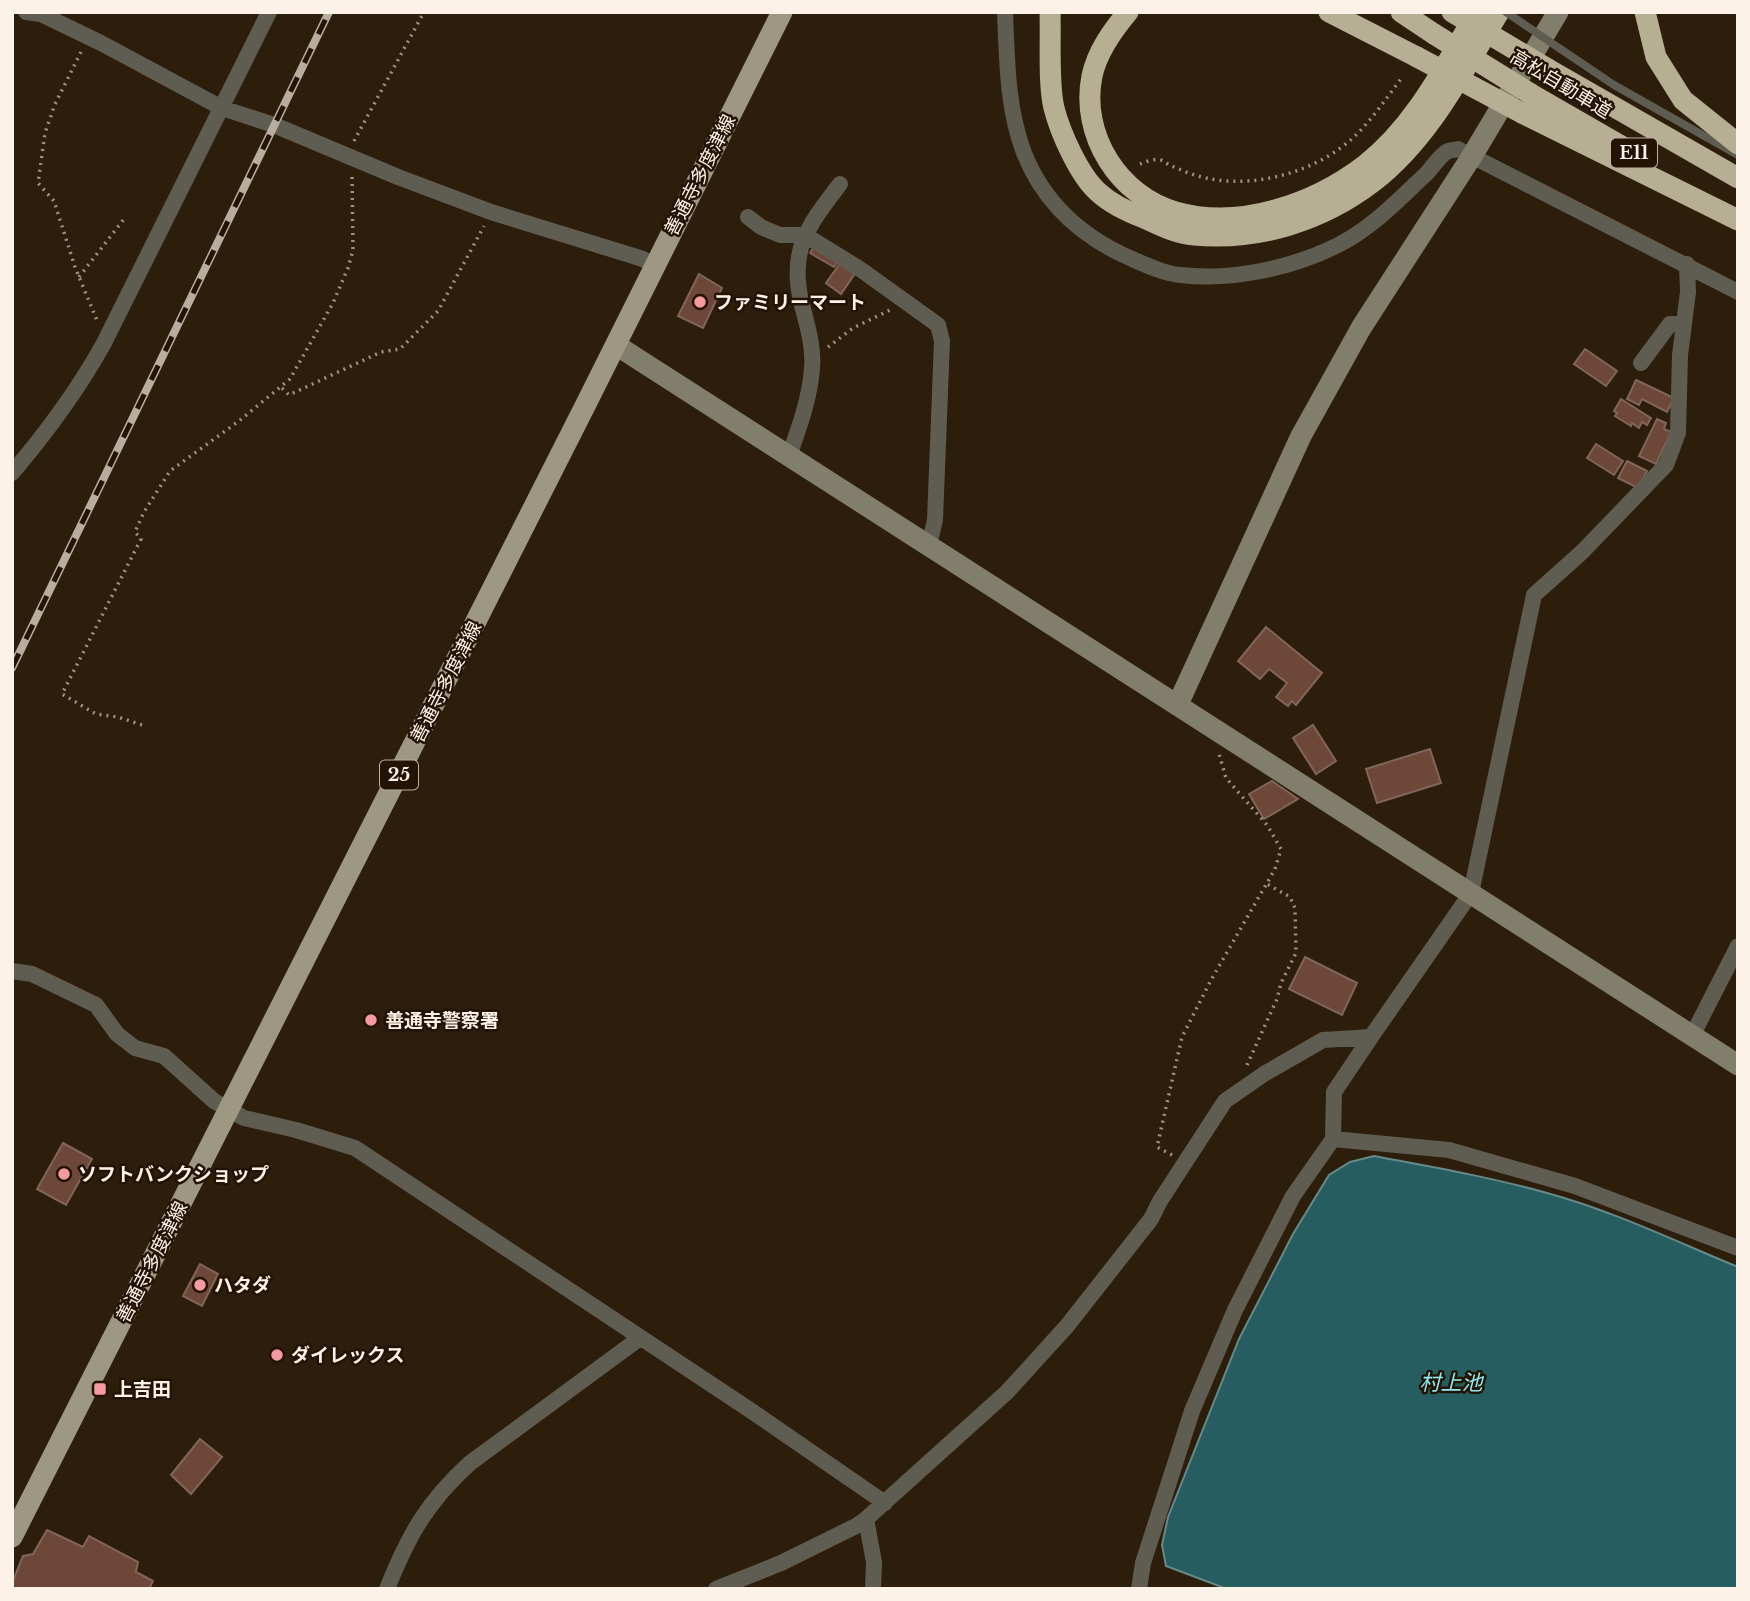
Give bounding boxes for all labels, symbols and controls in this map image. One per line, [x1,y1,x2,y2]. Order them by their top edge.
street label: 高松自動車道 [1506,45,1616,123]
street label: 善通寺多度津線 [660,111,740,239]
road number: E11 [1611,138,1657,168]
place label: ファミリーマート [714,291,866,314]
marker: ファミリーマート [692,294,708,310]
street label: 善通寺多度津線 [406,618,486,746]
road number: 25 [380,760,418,790]
place label: 善通寺警察署 [385,1009,499,1032]
marker: 善通寺警察署 [363,1012,379,1028]
place label: ソフトバンクショップ [78,1163,269,1186]
marker: ソフトバンクショップ [56,1166,72,1182]
street label: 善通寺多度津線 [112,1198,192,1326]
place label: ハタダ [214,1274,271,1297]
marker: ハタダ [192,1277,208,1293]
place label: ダイレックス [291,1344,404,1367]
marker: ダイレックス [269,1347,285,1363]
water label: 村上池 [1420,1370,1484,1396]
place label: 上吉田 [114,1378,171,1401]
marker: 上吉田 [92,1381,108,1397]

